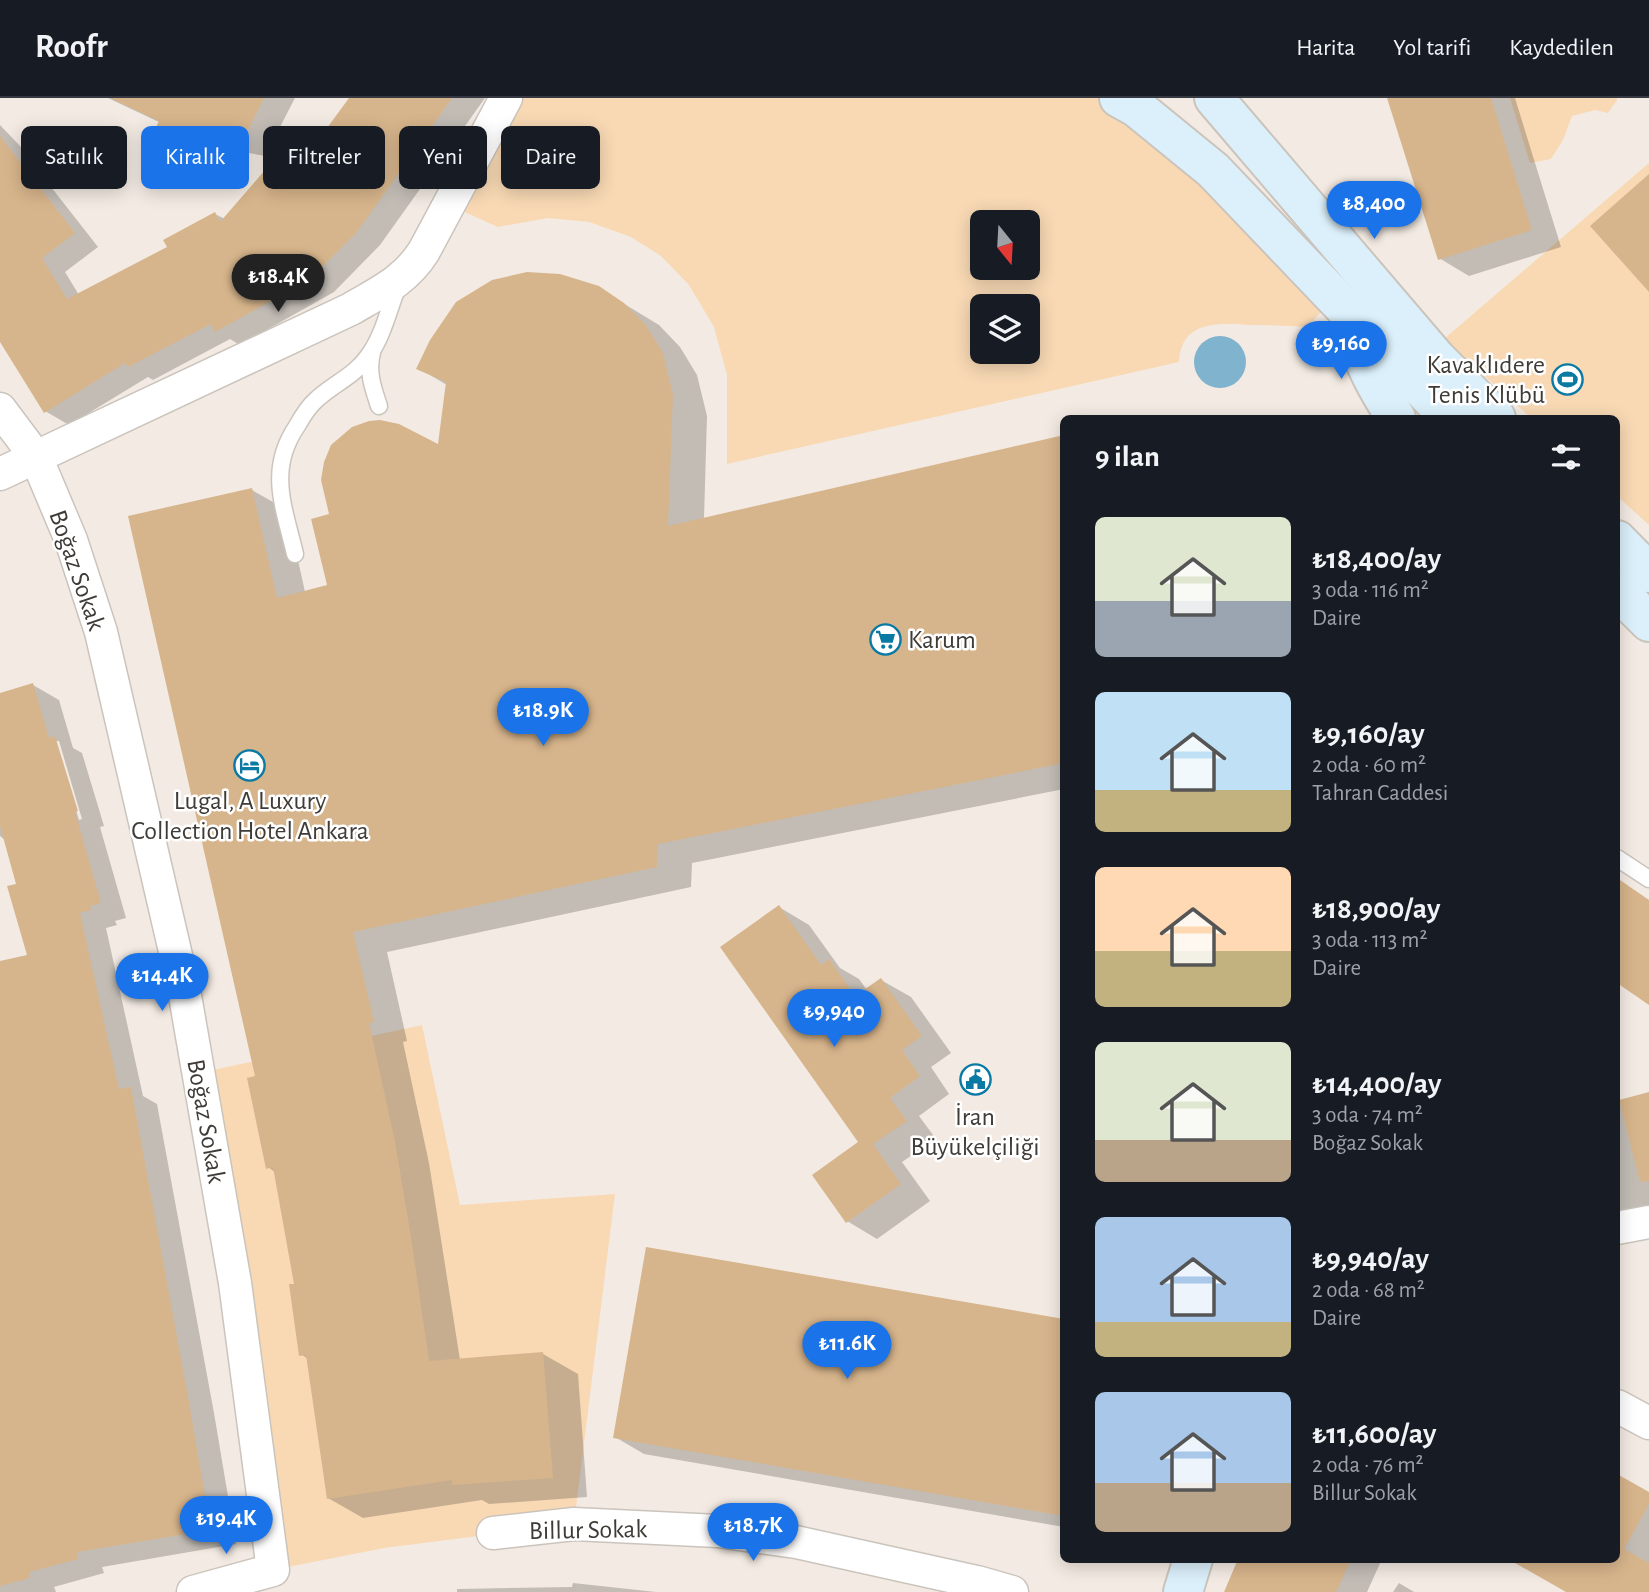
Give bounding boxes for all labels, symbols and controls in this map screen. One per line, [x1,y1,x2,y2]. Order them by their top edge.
text: Roofr [35,31,108,64]
text: Harita [1296,36,1355,60]
text: Yol tarifi [1393,36,1471,60]
text: Kaydedilen [1509,36,1614,60]
chip: Satılık [21,126,127,189]
chip: Kiralık [141,126,249,189]
chip: Filtreler [263,126,385,189]
chip: Yeni [399,126,487,189]
chip: Daire [501,126,600,189]
pin: ₺8,400 [1317,181,1431,241]
text: ₺8,400 [1343,192,1405,215]
north arrow [970,210,1040,280]
map controls [970,210,1040,364]
pin: ₺18.4K [221,254,335,314]
text: ₺18.4K [248,265,308,288]
button: layers [970,294,1040,364]
pin: ₺9,160 [1284,322,1398,381]
text: ₺9,160 [1312,332,1370,355]
place label: Kavaklıdere Tenis Klübü [1426,352,1545,408]
sports icon: Kavaklıdere Tenis Klübü [1551,362,1585,396]
icon: filters [1547,438,1585,476]
text: 9 ilan [1095,442,1160,472]
street label: Boğaz Sokak [44,507,110,634]
text: ₺18,400/ay [1312,544,1441,574]
icon: home [1151,545,1235,629]
text: 3 oda · 116 m² [1312,579,1429,602]
text: Daire [1312,607,1361,630]
supermarket icon: Karum [868,622,902,656]
place label: Karum [908,627,976,653]
pin: ₺18.9K [486,688,600,748]
text: ₺18.9K [513,699,573,722]
text: ₺9,160/ay [1312,719,1425,749]
icon: home [1151,720,1235,804]
hotel icon: Lugal, A Luxury Collection Hotel Ankara [233,748,267,782]
text: 2 oda · 60 m² [1312,754,1426,777]
text: Tahran Caddesi [1312,782,1448,805]
place label: Lugal, A Luxury Collection Hotel Ankara [131,788,369,844]
text: ₺18,900/ay [1312,894,1441,924]
icon: home [1151,895,1235,979]
text: 3 oda · 113 m² [1312,929,1427,952]
pin: ₺14.4K [105,954,219,1013]
text: Daire [1312,957,1361,980]
text: ₺14.4K [132,964,192,987]
pin: ₺9,940 [777,990,891,1049]
text: ₺9,940 [803,1000,865,1023]
street label: Boğaz Sokak [182,1057,230,1185]
public building icon: İran Büyükelçiliği [958,1063,992,1097]
text: ₺14,400/ay [1312,1069,1441,1099]
icon: home [1151,1070,1235,1154]
place label: İran Büyükelçiliği [910,1103,1040,1160]
text: 3 oda · 74 m² [1312,1104,1423,1127]
text: Boğaz Sokak [1312,1132,1423,1155]
text: ₺9,940/ay [1312,1244,1429,1274]
icon: home [1151,1245,1235,1329]
text: 2 oda · 68 m² [1312,1279,1425,1302]
text: Daire [1312,1307,1361,1330]
pin: ₺11.6K [790,1322,904,1381]
text: ₺11.6K [818,1332,876,1355]
text: ₺11,600/ay [1312,1419,1437,1449]
icon: home [1151,1420,1235,1504]
text: 2 oda · 76 m² [1312,1454,1424,1477]
text: Billur Sokak [1312,1482,1417,1505]
pin: ₺19.4K [169,1496,283,1556]
pin: ₺18.7K [696,1504,810,1563]
text: ₺19.4K [196,1507,256,1530]
text: ₺18.7K [723,1514,783,1537]
street label: Billur Sokak [529,1516,648,1544]

